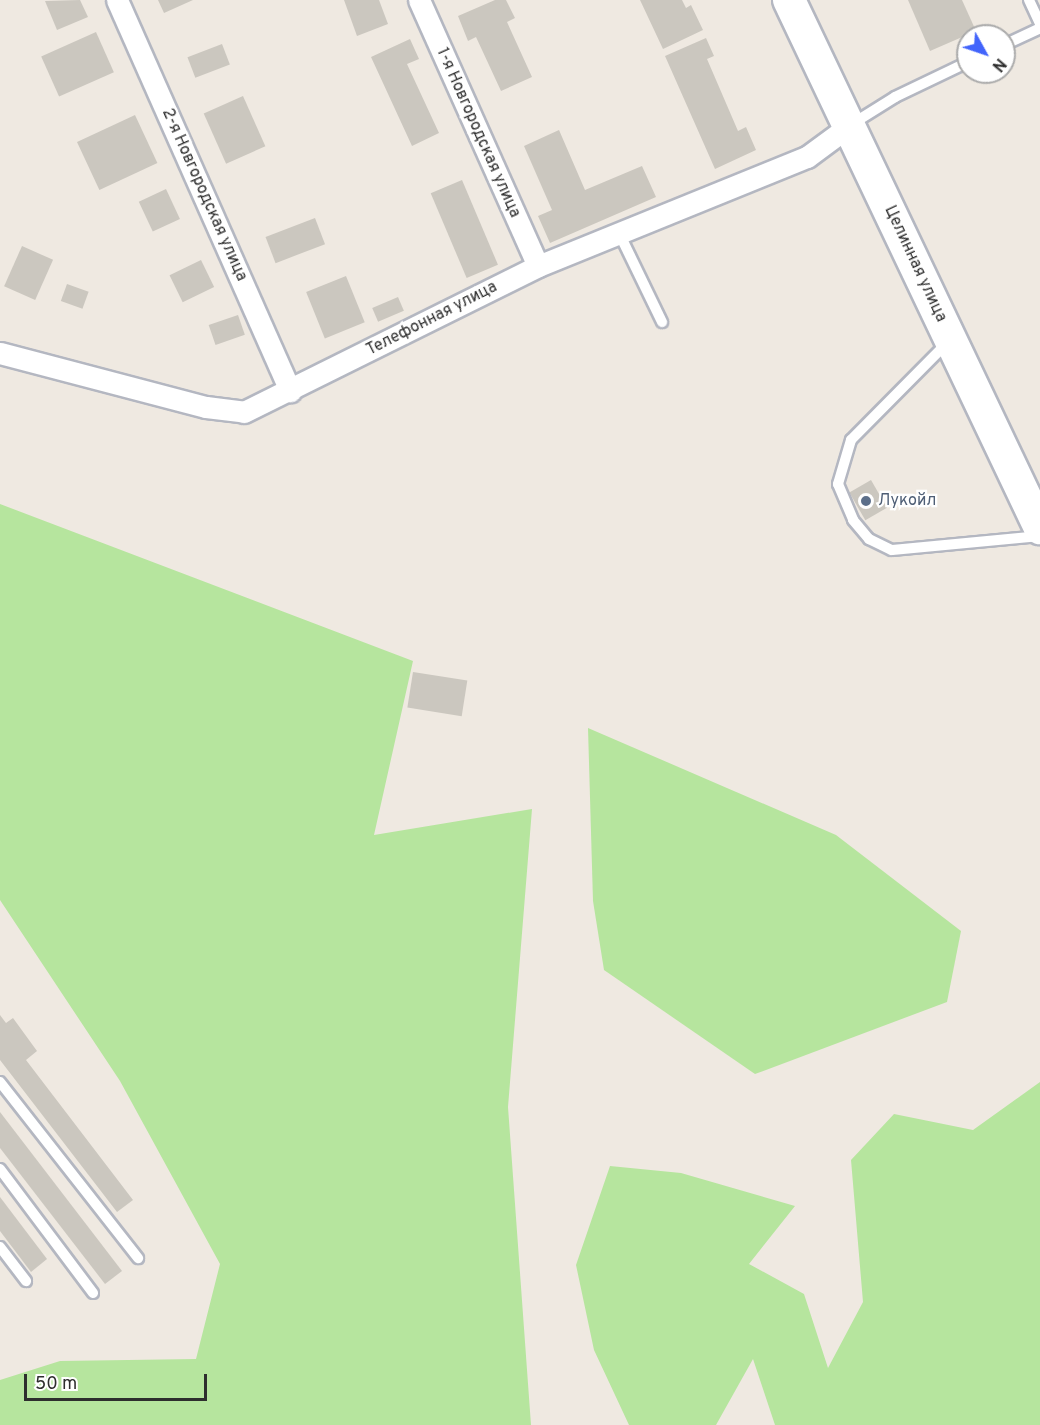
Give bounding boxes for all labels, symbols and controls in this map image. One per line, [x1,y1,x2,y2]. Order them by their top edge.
north arrow [956,24,1016,84]
street label: 1-я Новгородская улица [432,45,524,221]
text: N [987,53,1010,75]
street label: 2-я Новгородская улица [157,106,251,284]
street label: Целинная улица [880,203,950,325]
street label: Телефонная улица [364,278,500,360]
place label: Лукойл [878,491,936,511]
marker: Лукойл [859,494,873,508]
scale bar [27,1362,210,1400]
text: 50 m [35,1373,77,1396]

